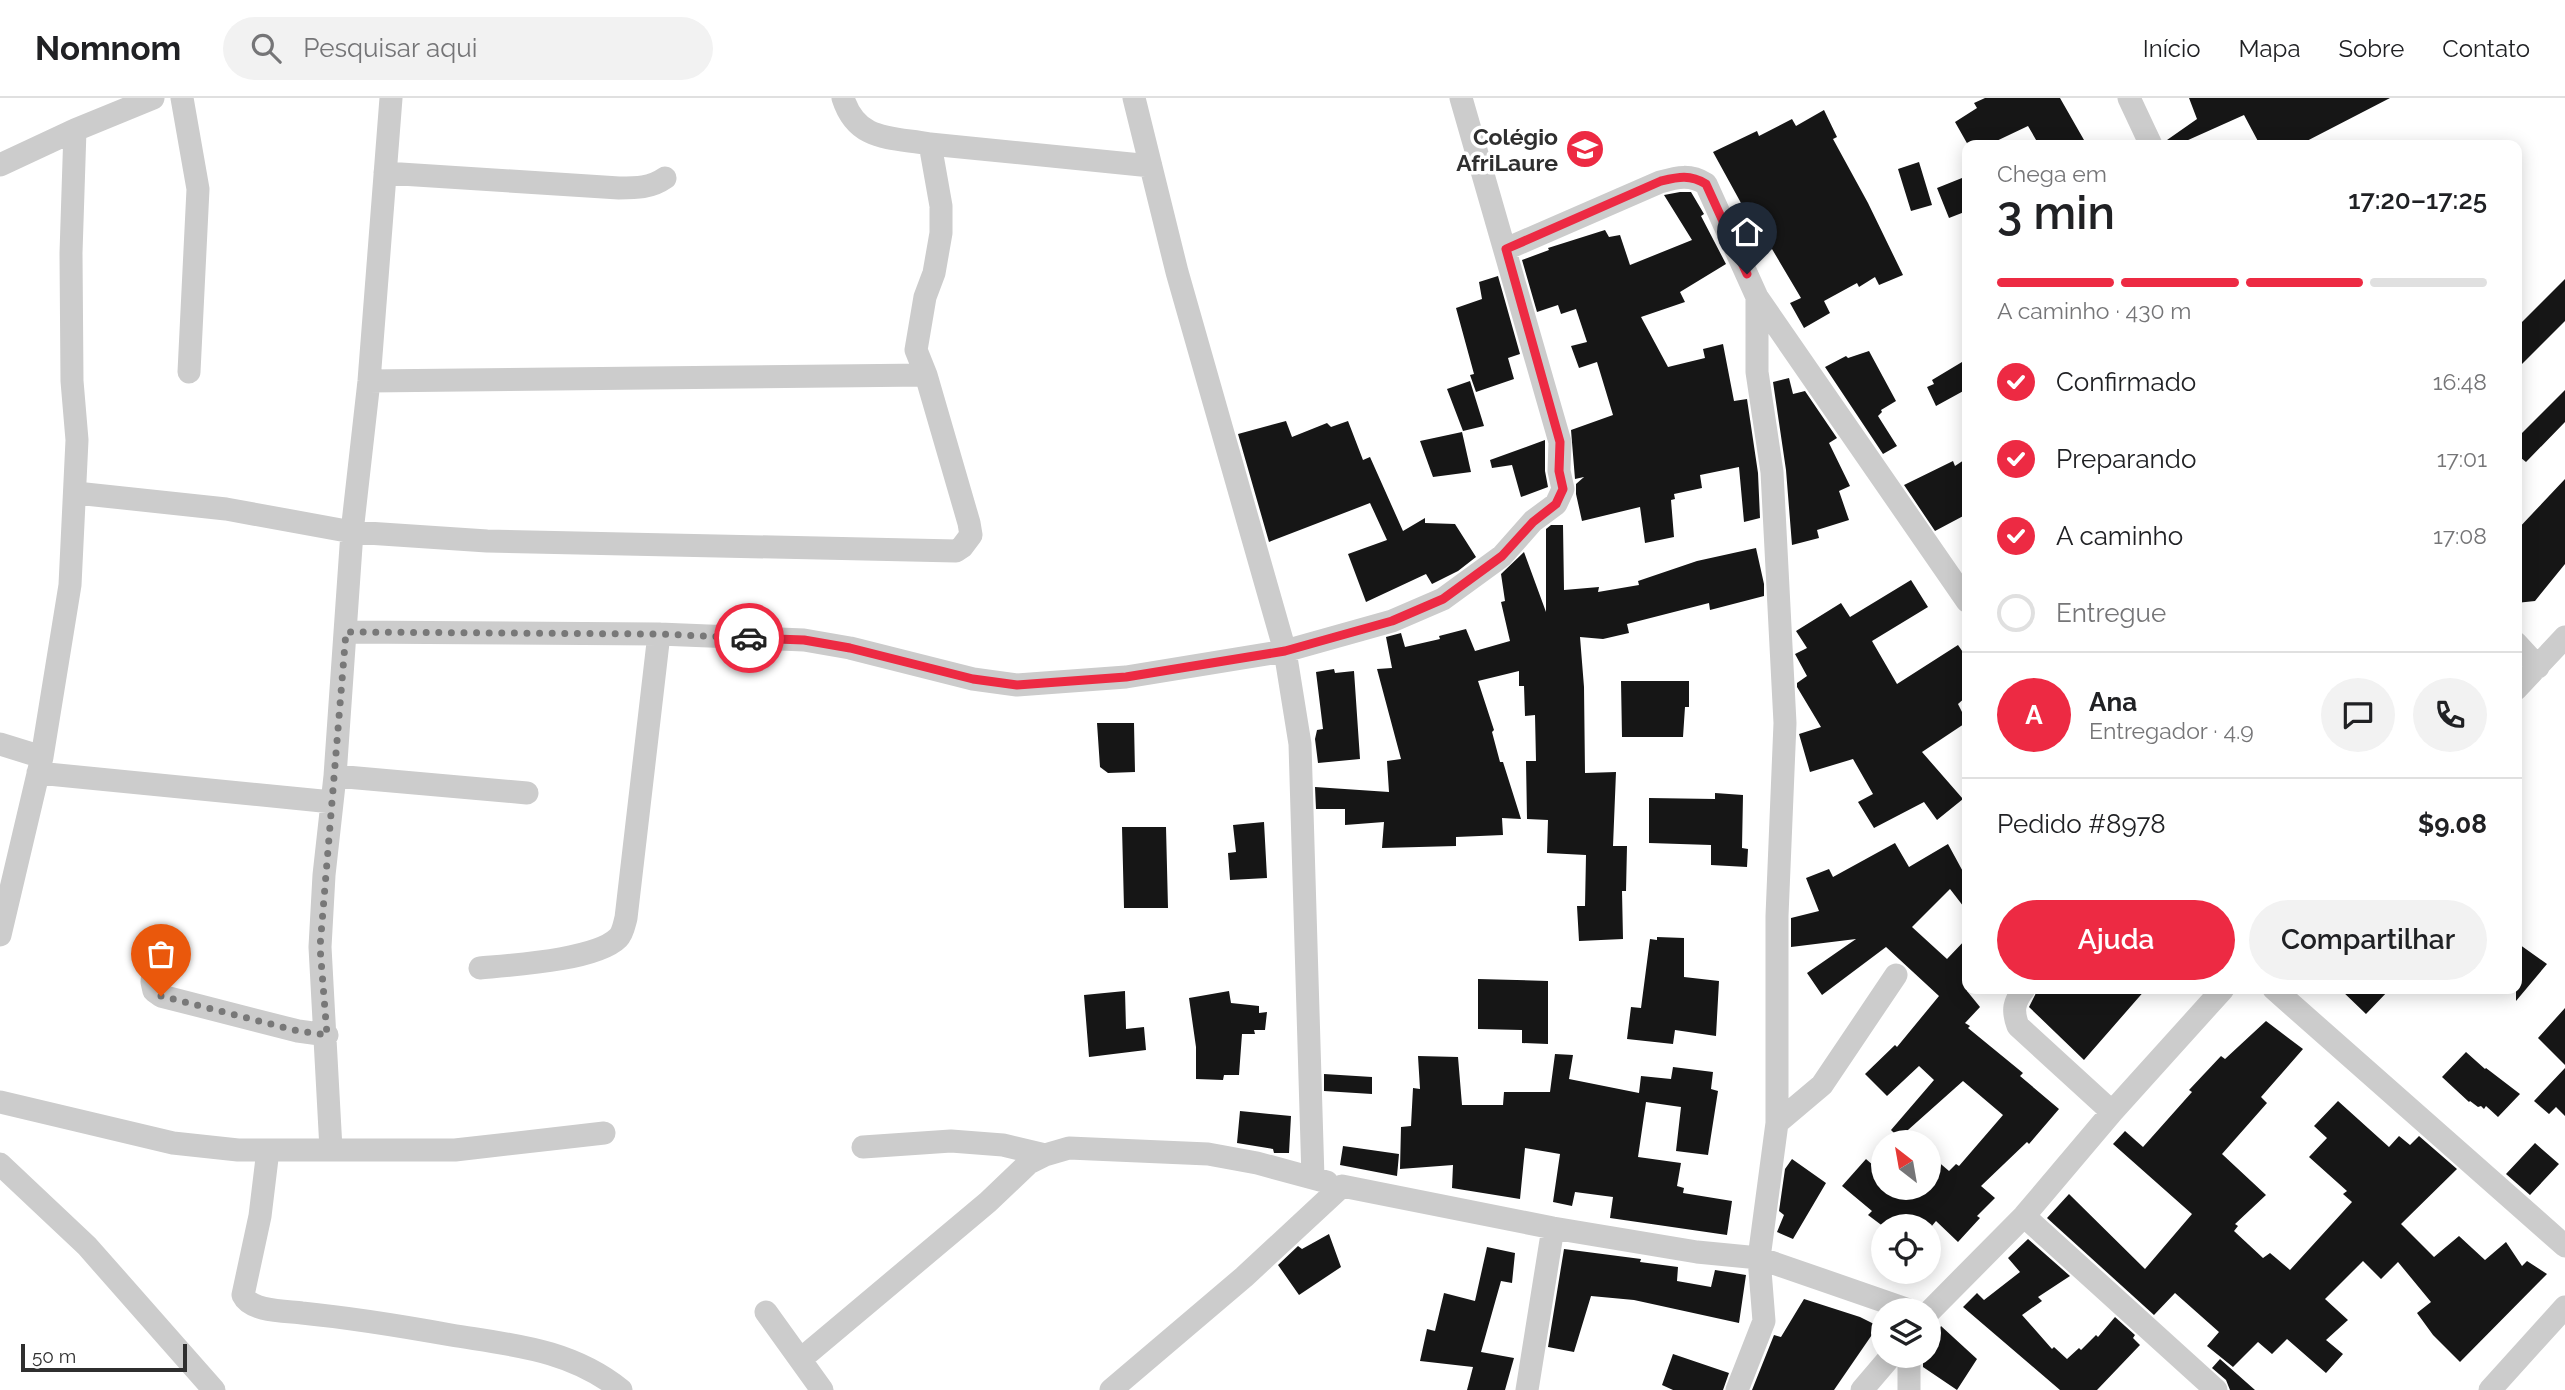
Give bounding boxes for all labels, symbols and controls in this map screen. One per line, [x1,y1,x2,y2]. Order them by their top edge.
search box [223,17,713,80]
text: Nomnom [35,29,181,68]
icon: search [247,29,285,67]
text: Pesquisar aqui [303,33,477,63]
text: Início [2143,34,2201,63]
text: Mapa [2239,34,2300,63]
text: Sobre [2338,34,2404,63]
text: Contato [2442,34,2530,63]
place label: Colégio AfriLaure [1456,123,1558,176]
school or university icon: Colégio AfriLaure [1564,128,1606,170]
text: Chega em [1997,160,2107,187]
text: 17:20–17:25 [2348,185,2487,215]
text: 3 min [1997,186,2115,240]
pin [1717,202,1777,274]
icon: home [1728,213,1766,251]
text: A caminho · 430 m [1997,297,2192,324]
icon: check [1997,363,2035,401]
text: Confirmado [2056,367,2196,397]
text: 16:48 [2433,368,2487,395]
icon: check [1997,440,2035,478]
text: Preparando [2056,444,2196,474]
text: 17:01 [2437,445,2487,472]
icon: check [1997,517,2035,555]
text: A caminho [2056,521,2183,551]
text: 17:08 [2433,522,2487,549]
text: Entregue [2056,598,2166,628]
courier [714,603,784,673]
icon: car [730,619,768,657]
button: chat [2321,678,2395,752]
button: phone [2413,678,2487,752]
text: Ana [2089,687,2137,717]
text: A [2025,700,2043,730]
text: Entregador · 4.9 [2089,717,2254,744]
text: Pedido #8978 [1997,809,2166,839]
text: $9.08 [2418,809,2487,839]
button: Ajuda [1997,900,2235,980]
button: Compartilhar [2249,900,2487,980]
pin [131,924,191,996]
icon: bag [142,935,180,973]
north arrow [1871,1130,1941,1200]
map controls [1871,1130,1941,1368]
button: locate [1871,1214,1941,1284]
button: layers [1871,1298,1941,1368]
scale bar [21,1341,187,1373]
text: 50 m [32,1345,76,1367]

